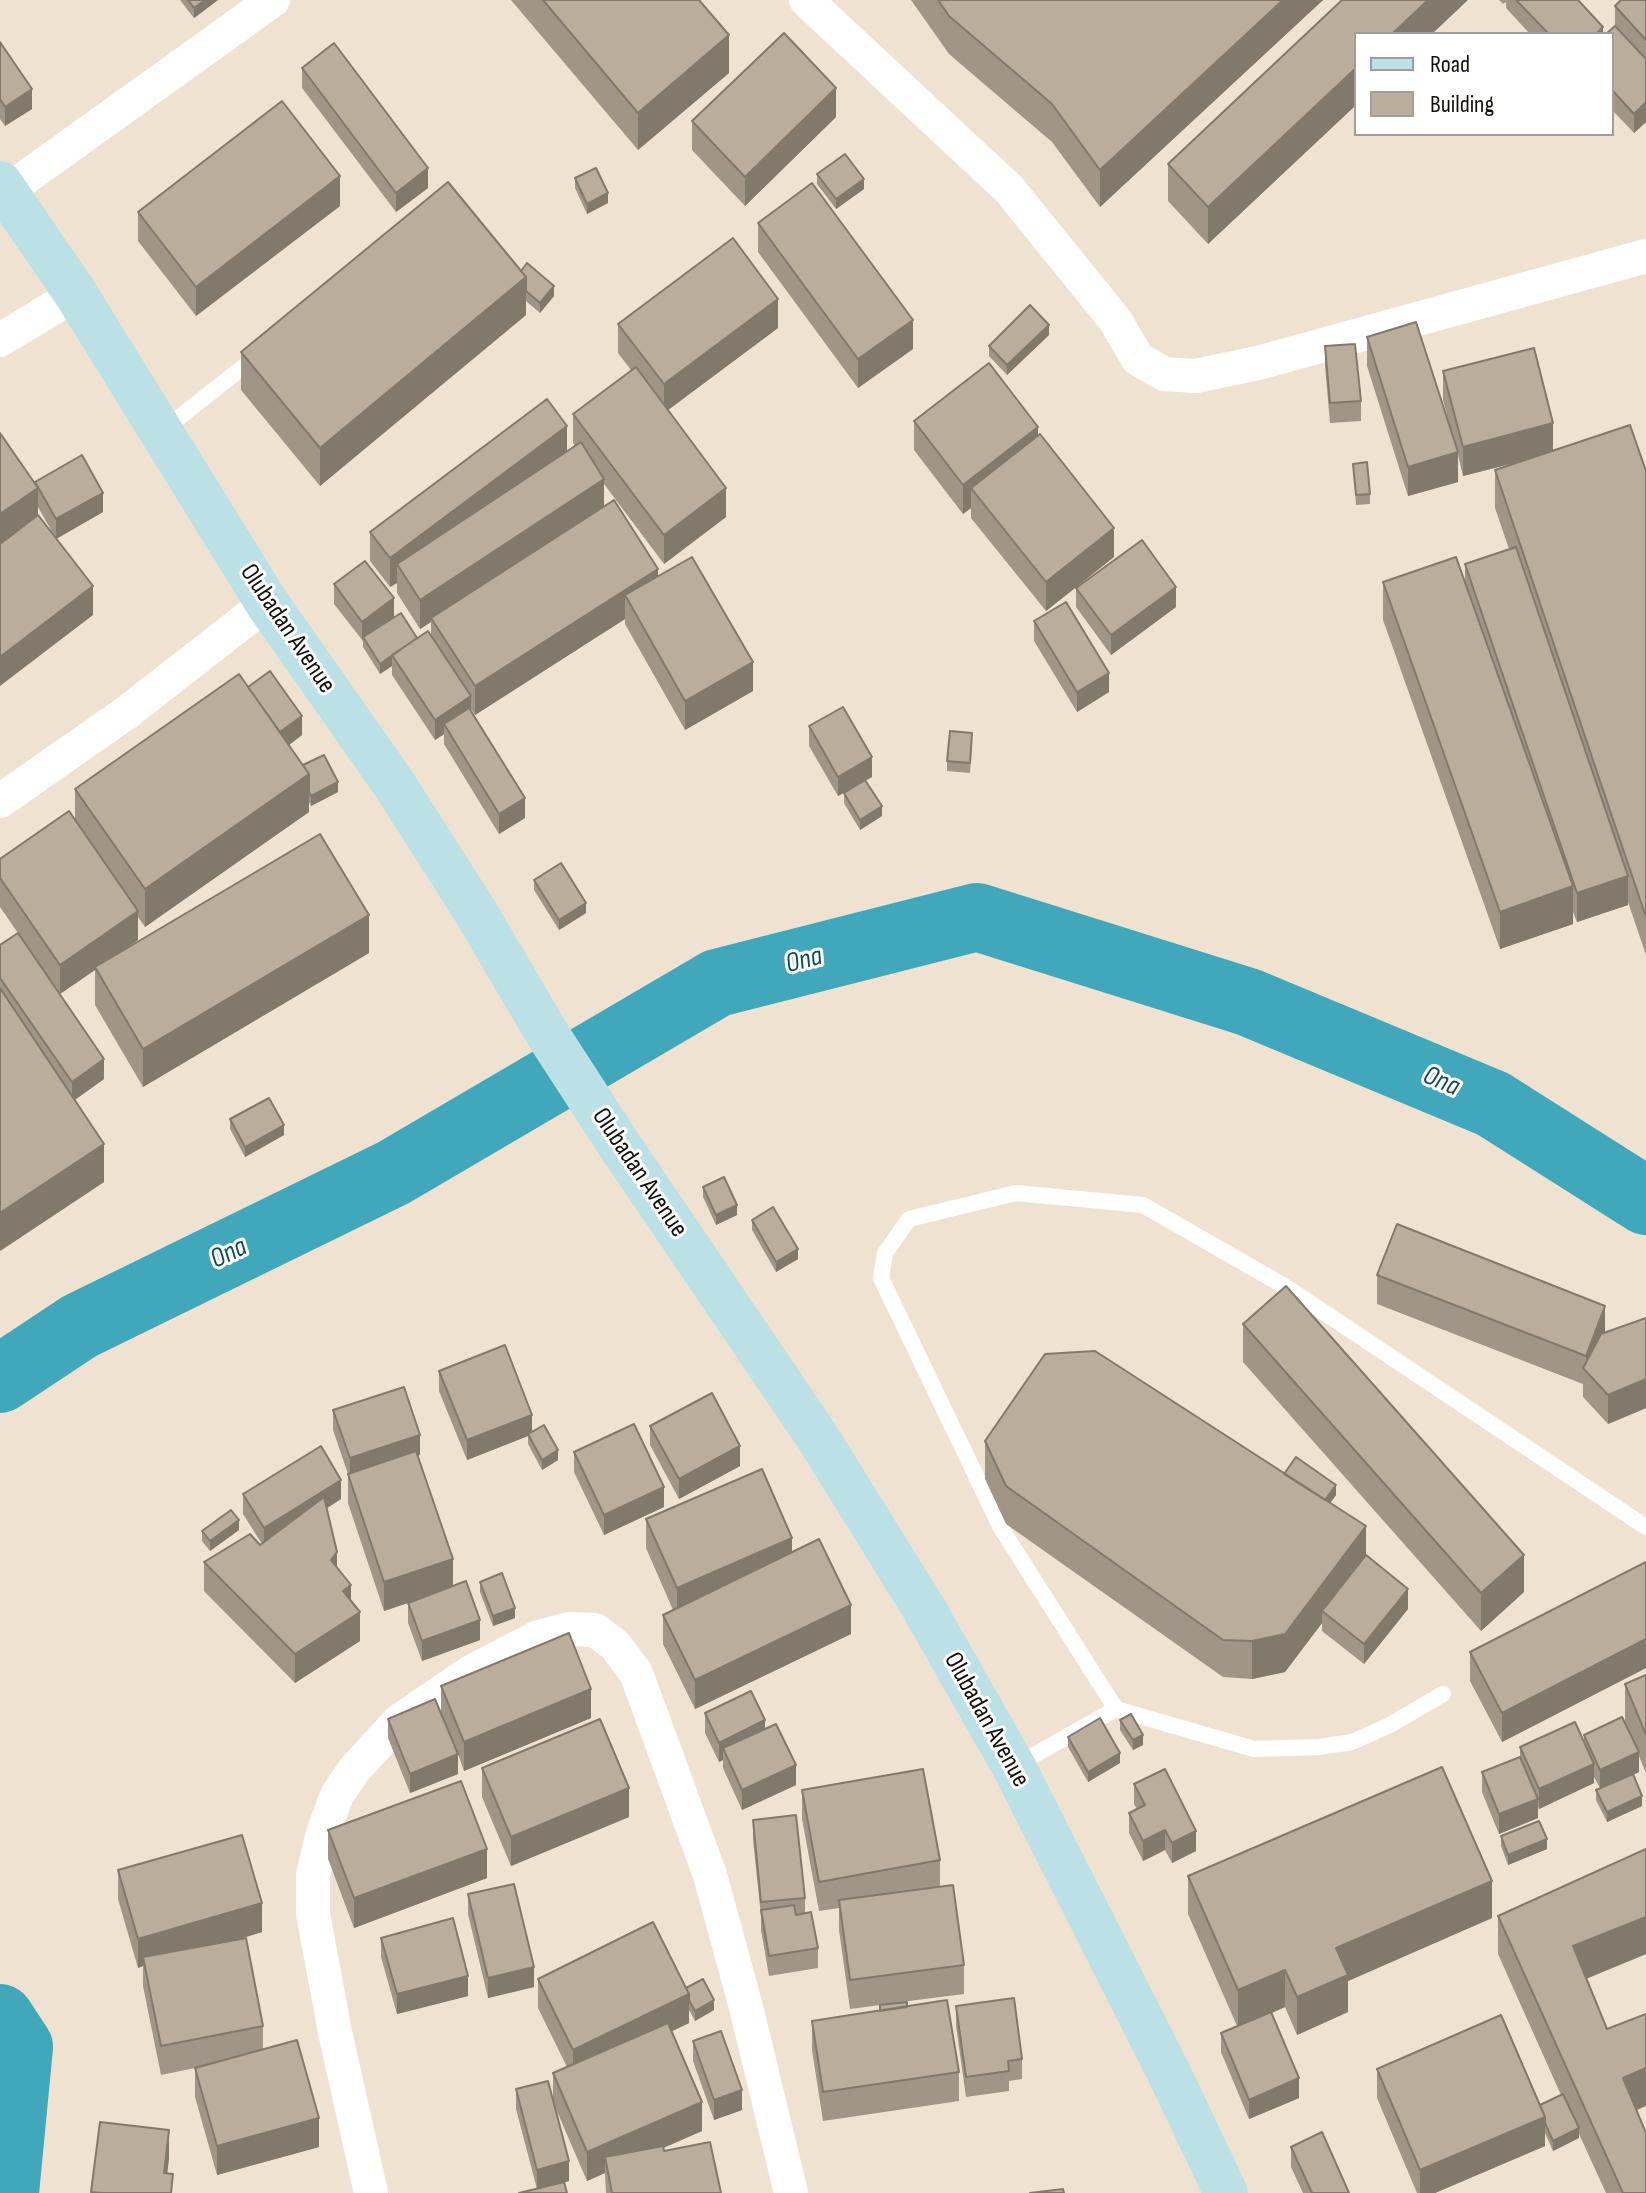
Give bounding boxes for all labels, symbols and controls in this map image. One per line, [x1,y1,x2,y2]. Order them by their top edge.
legend [1354,32,1614,136]
text: Road [1430,50,1470,79]
text: Building [1430,90,1494,119]
street label: Olubadan Avenue [232,559,342,699]
water label: Ona [782,940,826,982]
water label: Ona [1418,1059,1464,1105]
street label: Olubadan Avenue [584,1103,694,1243]
water label: Ona [205,1231,253,1277]
street label: Olubadan Avenue [936,1647,1036,1793]

